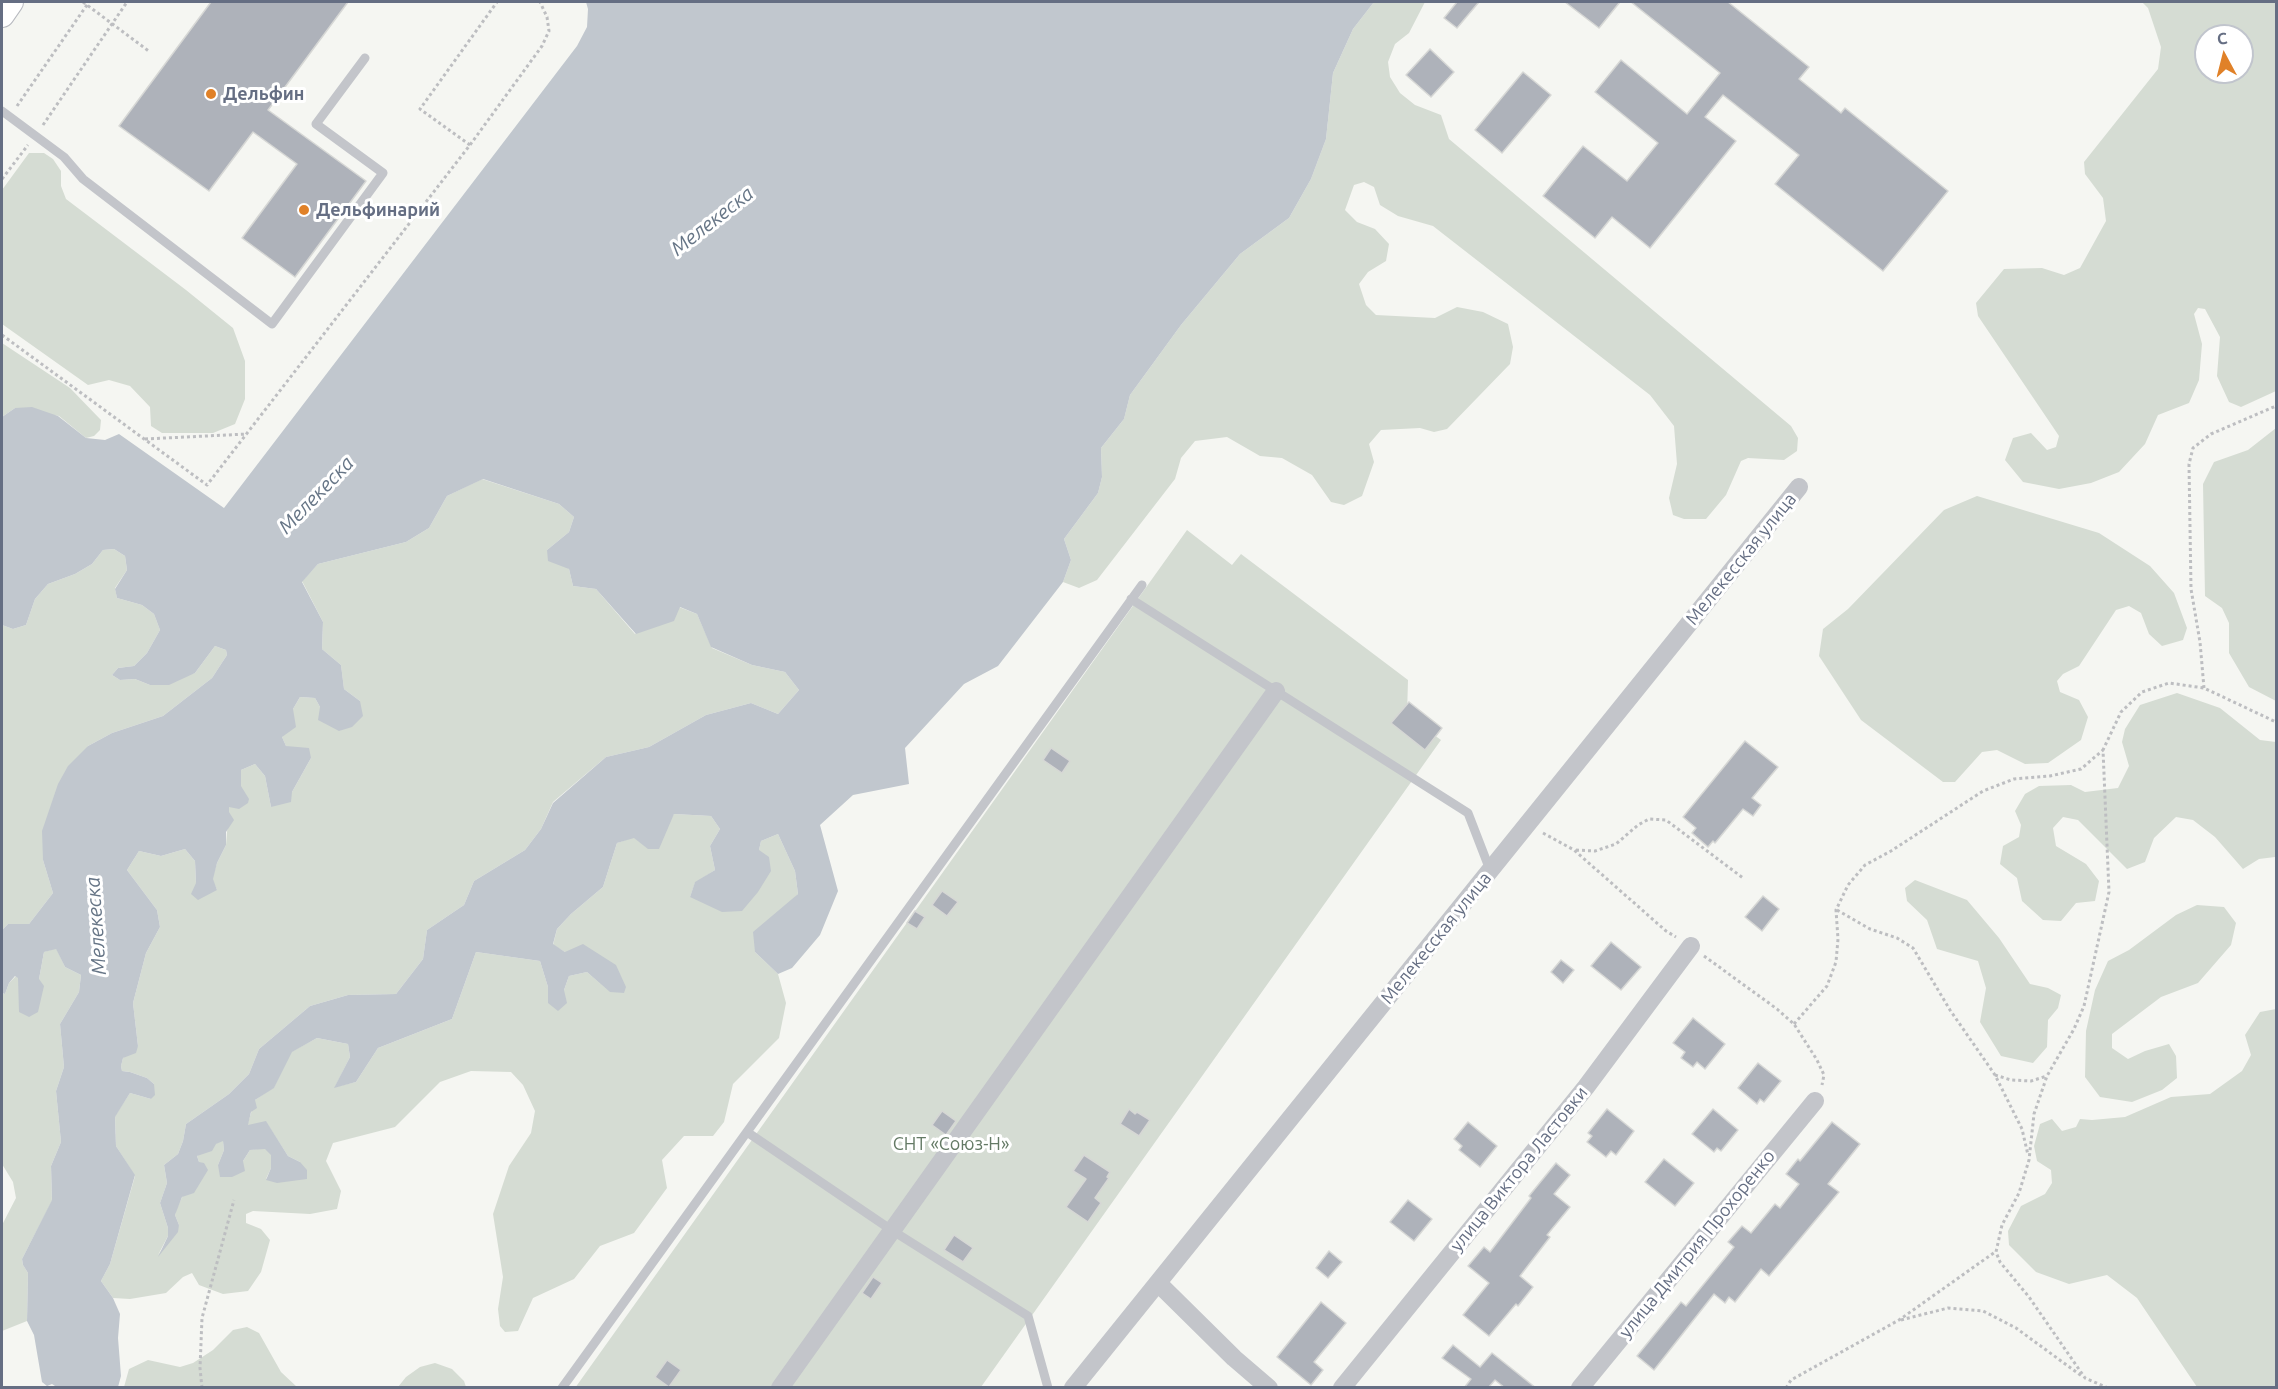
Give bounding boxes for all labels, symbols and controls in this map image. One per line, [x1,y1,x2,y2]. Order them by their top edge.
north arrow [2194,24,2254,84]
text: С [2216,29,2228,48]
place label: Дельфин [223,83,304,105]
marker: Дельфин [204,87,218,101]
water label: Мелекеска [666,181,758,261]
place label: Дельфинарий [316,199,440,221]
marker: Дельфинарий [297,203,311,217]
water label: Мелекеска [273,451,359,539]
street label: Мелекесская улица [1681,489,1801,629]
street label: Мелекесская улица [1376,868,1496,1008]
water label: Мелекеска [81,876,111,976]
street label: улица Виктора Ластовки [1446,1082,1592,1256]
park label: СНТ «Союз-Н» [893,1133,1009,1155]
street label: улица Дмитрия Прохоренко [1614,1146,1780,1342]

